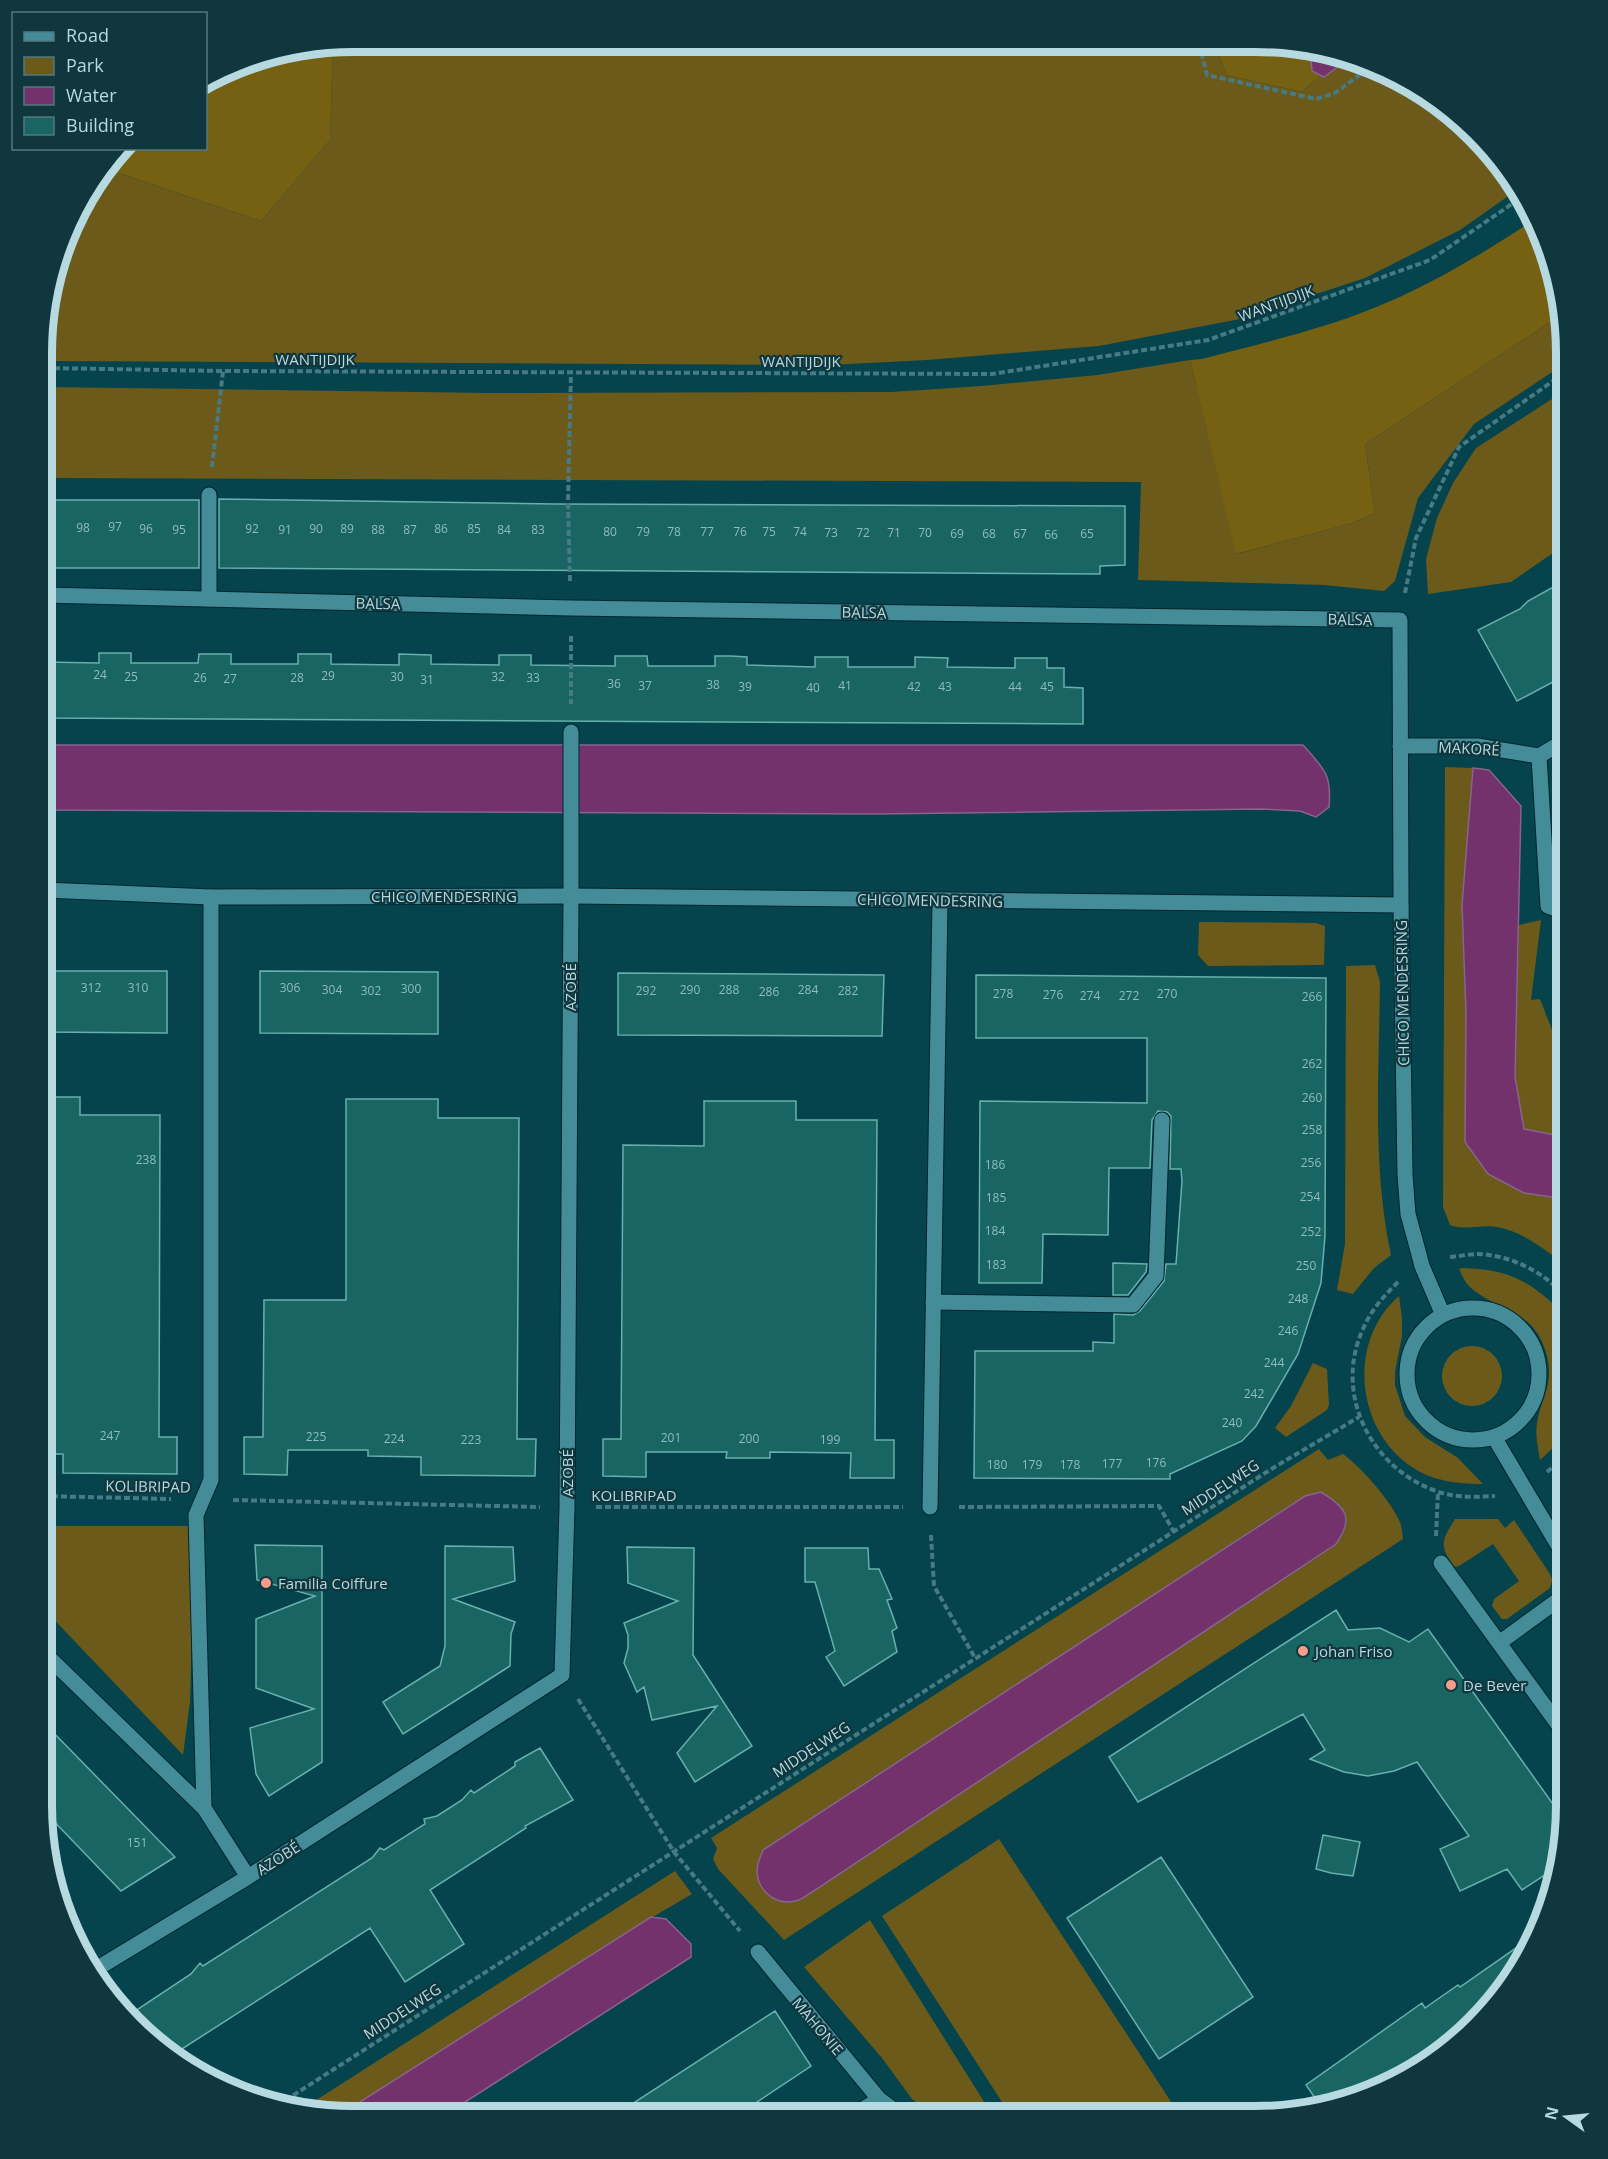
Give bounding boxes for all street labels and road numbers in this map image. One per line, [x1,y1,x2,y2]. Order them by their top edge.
street label: WANTIJDIJK [1235,280,1317,326]
street label: WANTIJDIJK [275,349,356,369]
street label: WANTIJDIJK [761,351,842,371]
street label: BALSA [355,593,401,613]
street label: BALSA [841,602,887,622]
street label: BALSA [1327,609,1373,629]
street label: MAKORÉ [1438,736,1500,760]
street label: CHICO MENDESRING [371,886,517,906]
street label: CHICO MENDESRING [857,889,1003,911]
street label: CHICO MENDESRING [1391,920,1413,1066]
street label: AZOBÉ [560,963,580,1011]
street label: AZOBÉ [557,1449,577,1497]
street label: MIDDELWEG [1177,1454,1263,1520]
street label: KOLIBRIPAD [105,1475,191,1497]
street label: KOLIBRIPAD [591,1485,677,1505]
street label: MIDDELWEG [768,1716,854,1782]
street label: AZOBÉ [253,1837,303,1879]
street label: MIDDELWEG [359,1978,445,2044]
street label: MAHONIE [788,1993,848,2059]

